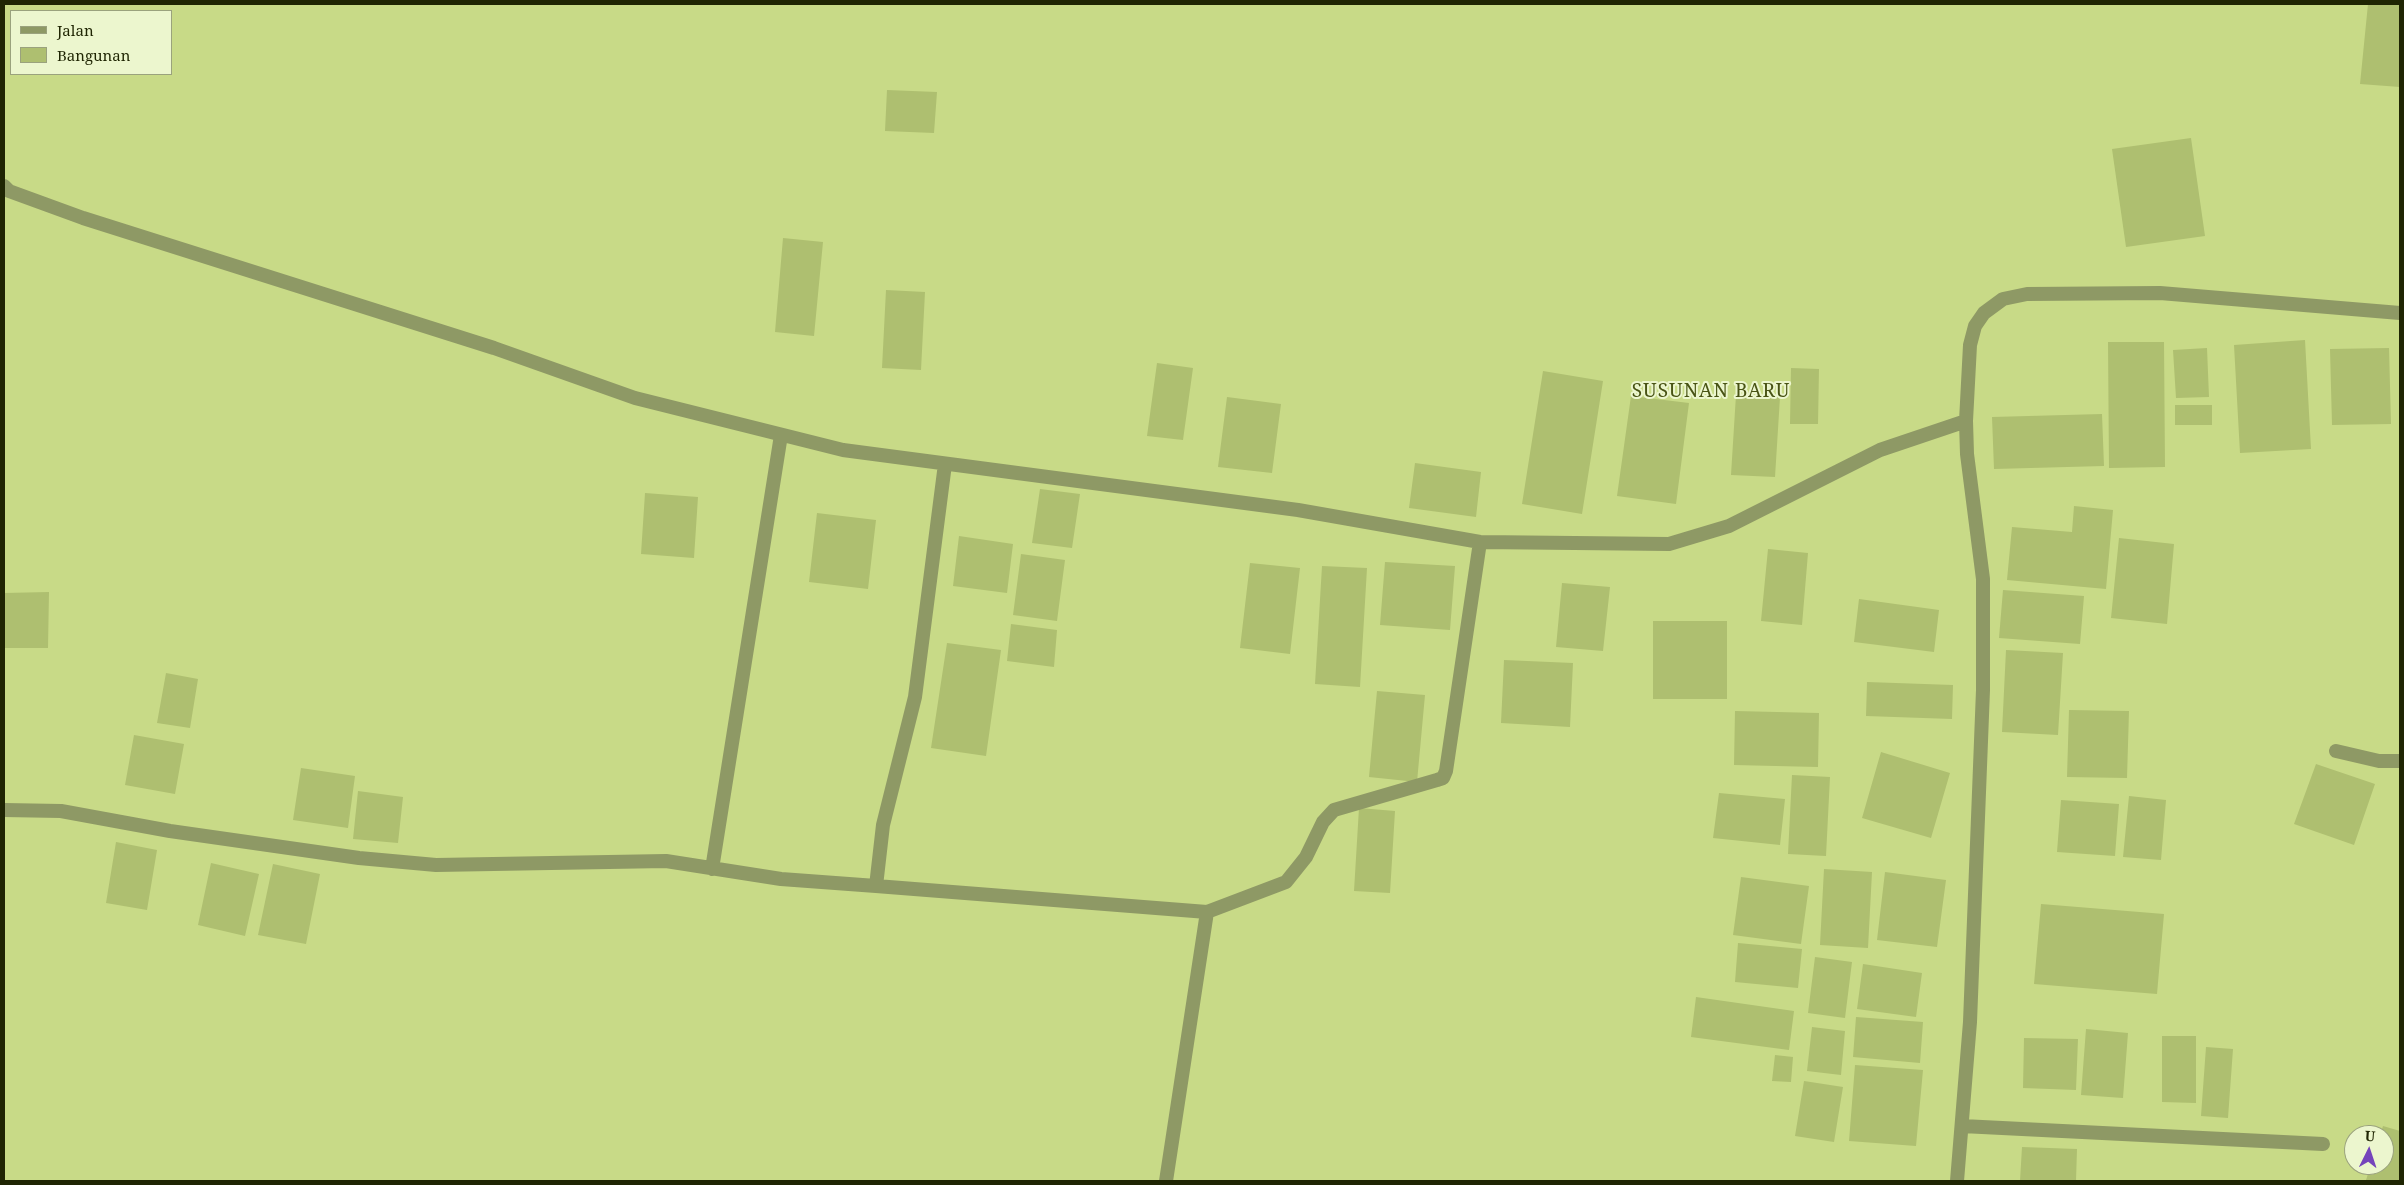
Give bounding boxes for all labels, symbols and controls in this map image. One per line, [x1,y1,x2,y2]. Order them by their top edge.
legend [10,10,172,75]
text: Jalan [57,20,94,40]
text: Bangunan [57,45,130,65]
district label: SUSUNAN BARU [1630,381,1792,403]
north arrow [2344,1125,2394,1175]
text: U [2364,1126,2376,1145]

